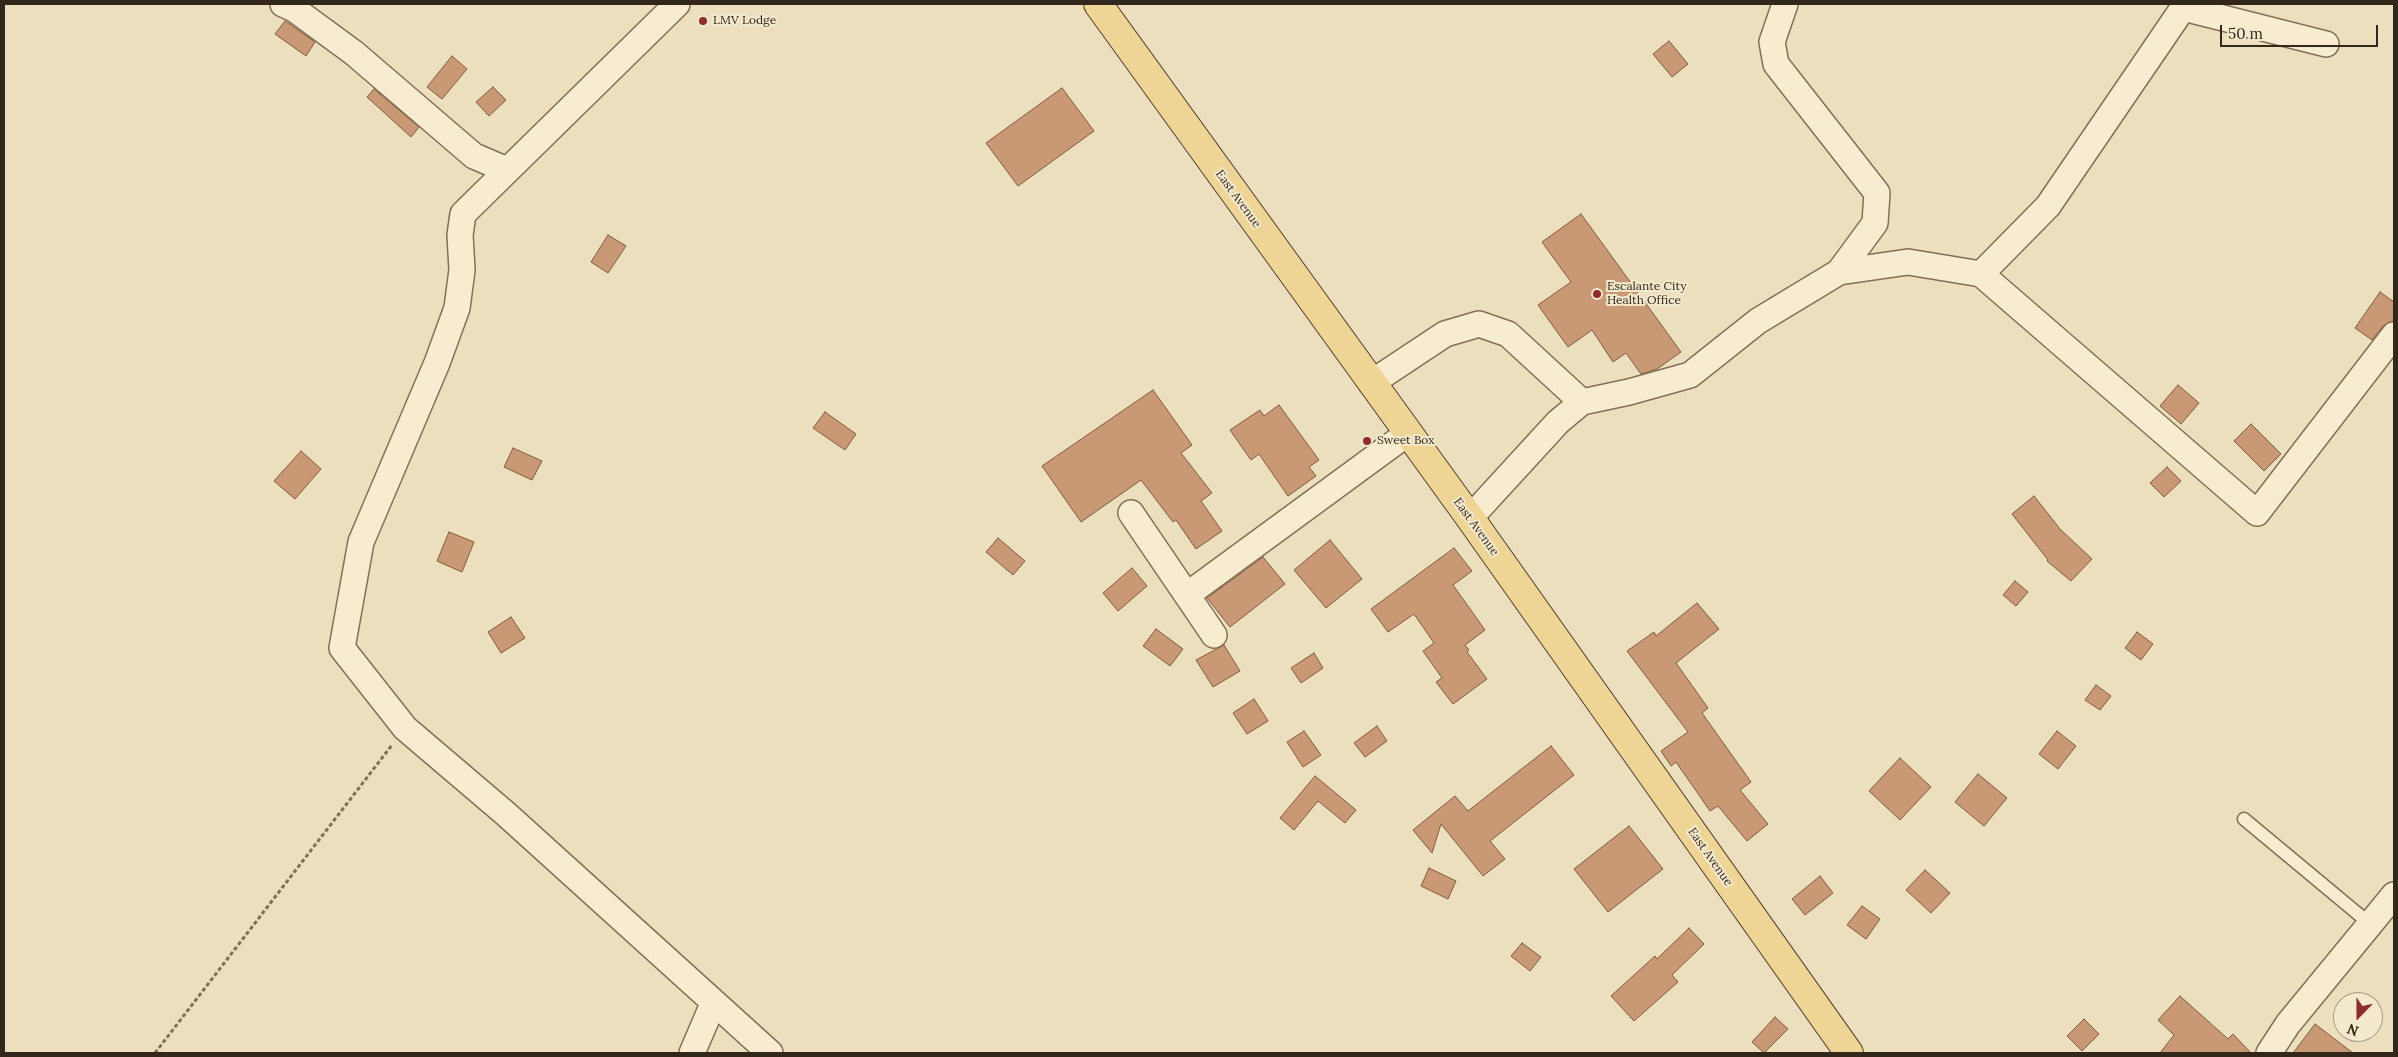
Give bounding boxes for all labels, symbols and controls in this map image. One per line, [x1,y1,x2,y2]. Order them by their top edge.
place label: LMV Lodge [713,14,776,28]
marker: LMV Lodge [697,15,709,27]
scale bar [2223,15,2380,47]
text: 50 m [2228,24,2263,43]
street label: East Avenue [1212,167,1264,231]
place label: Escalante City Health Office [1607,280,1686,308]
marker: Escalante City Health Office [1591,288,1603,300]
place label: Sweet Box [1377,434,1435,448]
marker: Sweet Box [1361,435,1373,447]
street label: East Avenue [1450,495,1502,559]
street label: East Avenue [1685,825,1735,889]
north arrow [2333,992,2383,1042]
text: N [2344,1020,2361,1040]

